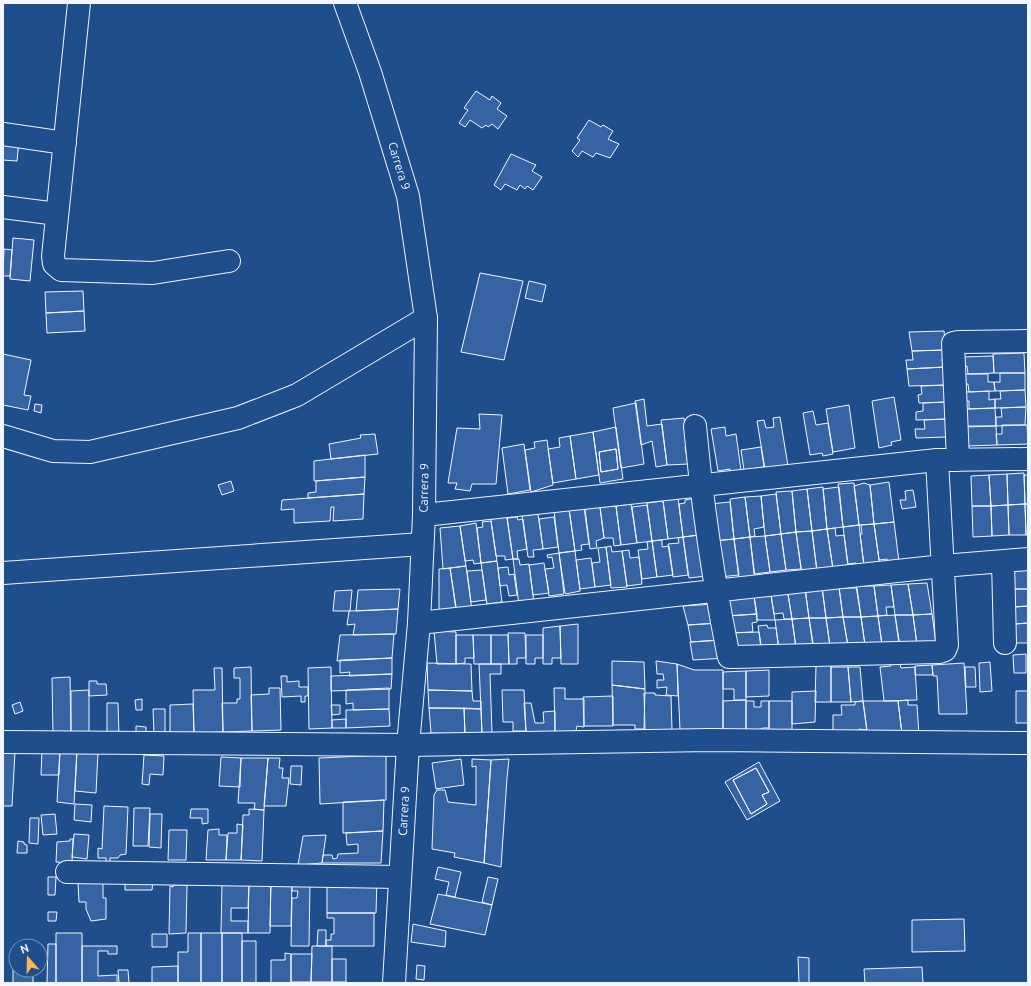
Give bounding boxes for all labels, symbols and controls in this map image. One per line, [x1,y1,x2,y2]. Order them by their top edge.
street label: Carrera 9 [386,140,413,191]
street label: Carrera 9 [417,463,430,513]
street label: Carrera 9 [396,786,411,836]
north arrow [8,938,48,978]
text: N [19,942,30,956]

